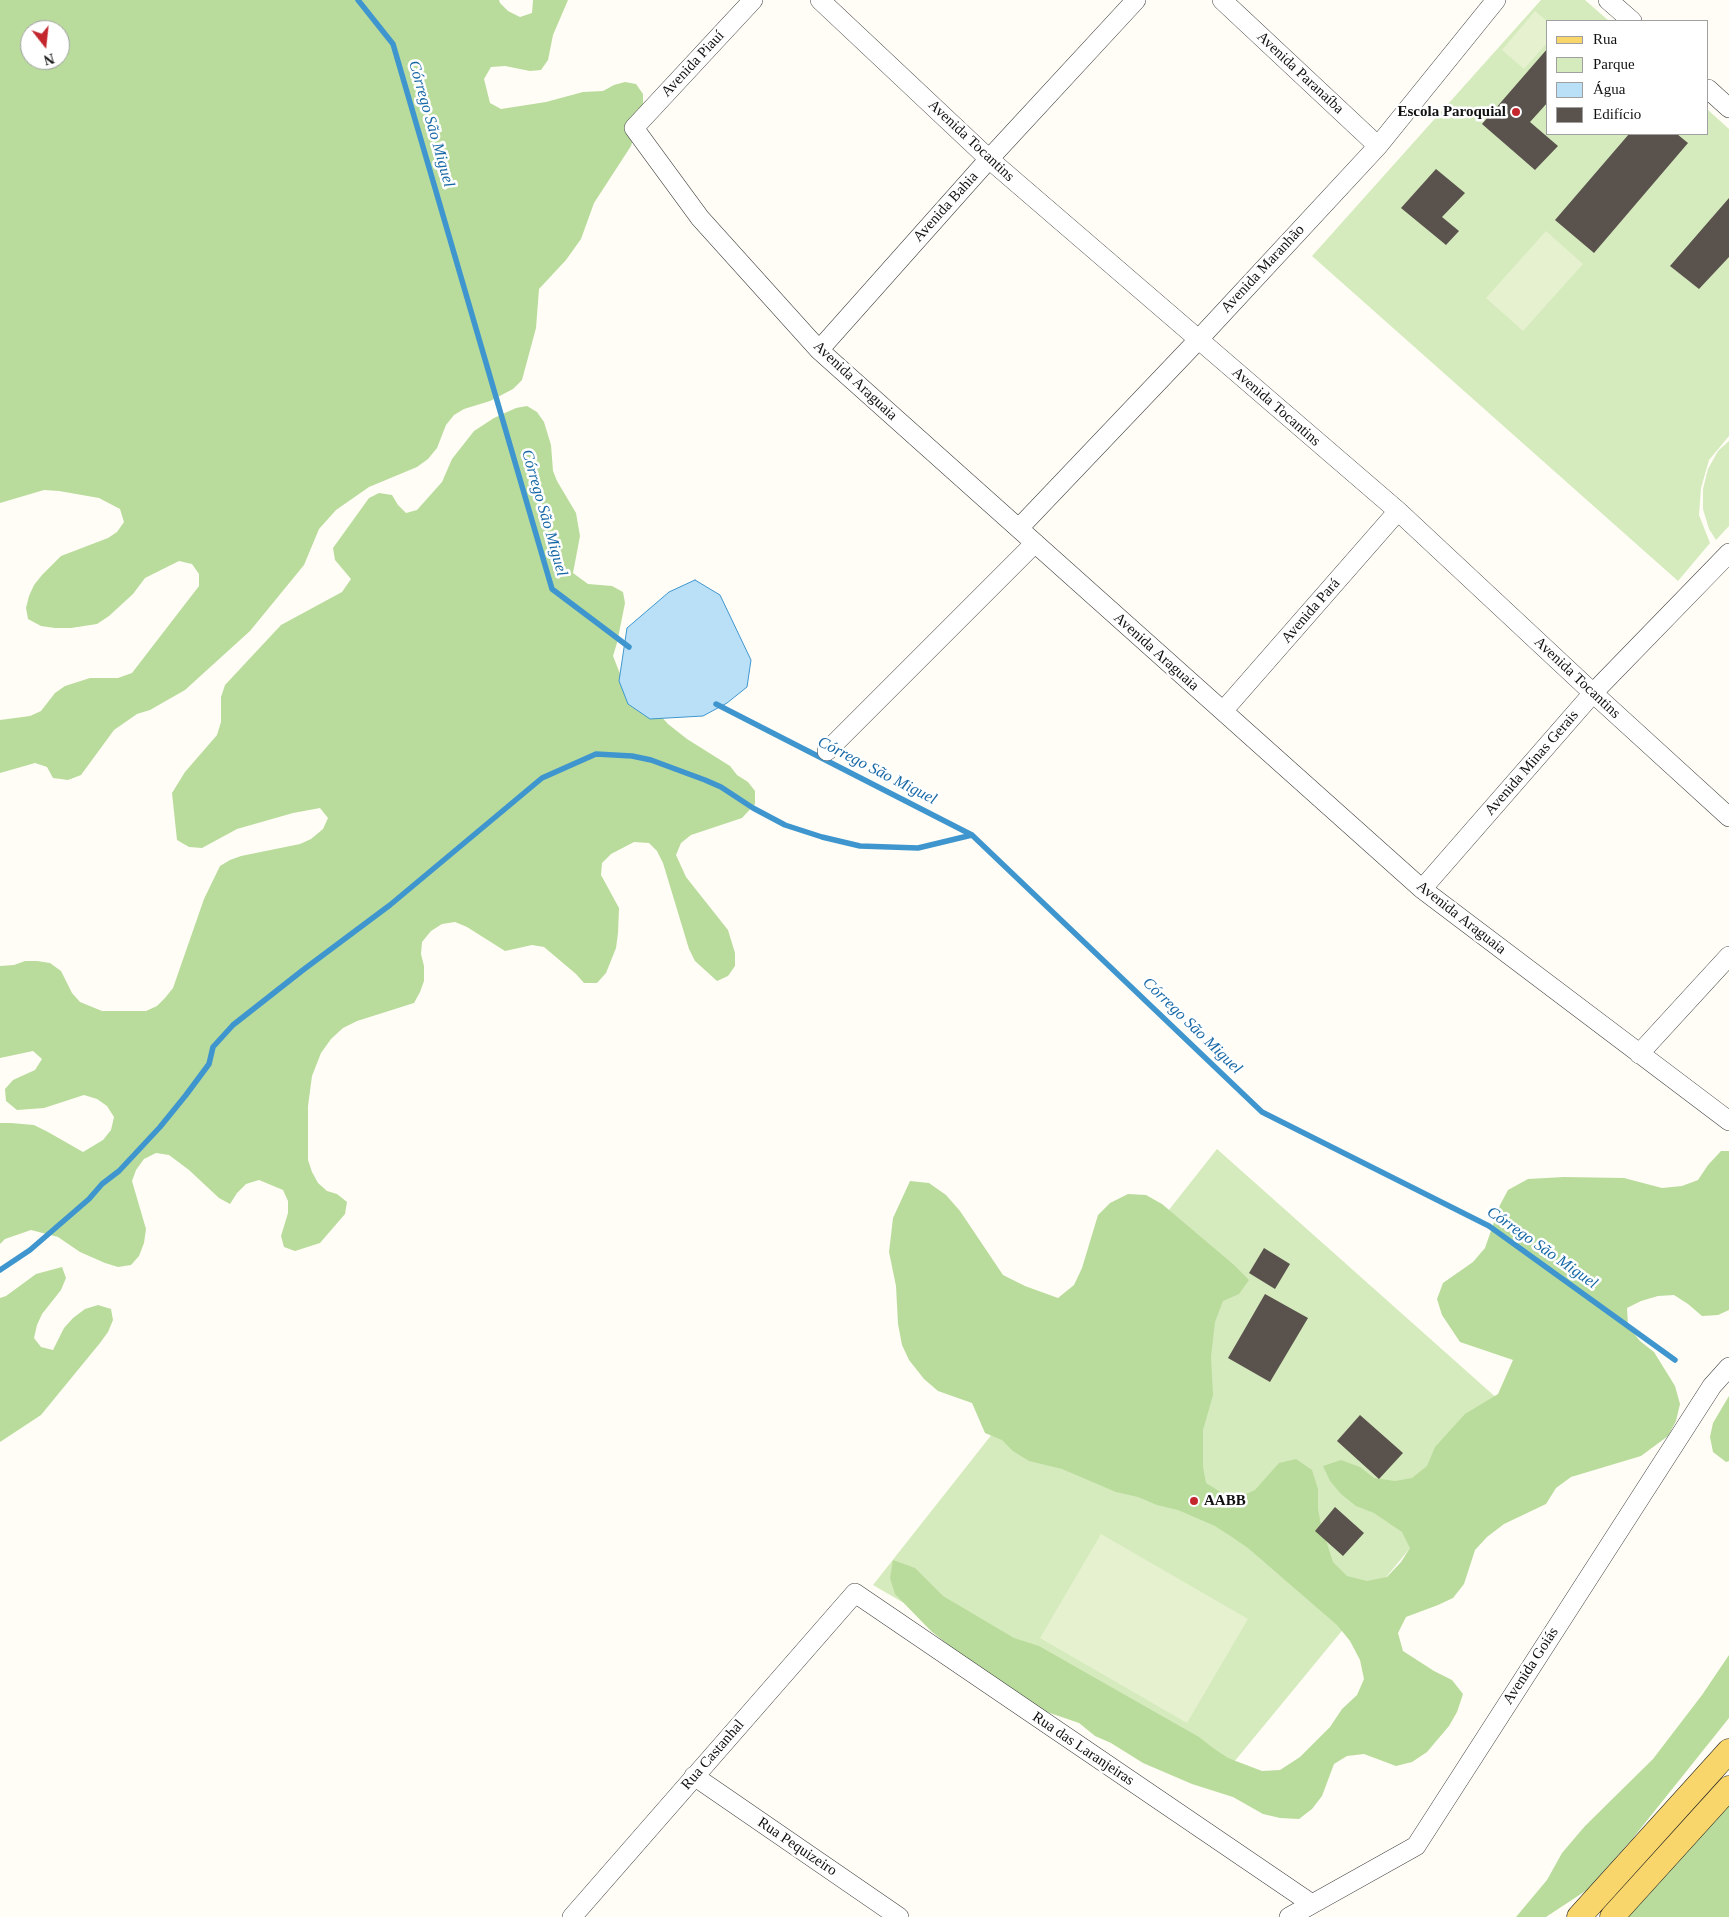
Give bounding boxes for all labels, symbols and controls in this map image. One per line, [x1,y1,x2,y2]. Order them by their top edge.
north arrow [20,20,70,70]
legend [1546,20,1709,135]
street label: Avenida Piauí [658,27,728,101]
street label: Avenida Paranaíba [1253,28,1347,118]
text: Rua [1593,31,1617,47]
text: N [42,50,56,68]
text: Parque [1593,56,1635,72]
water label: Córrego São Miguel [404,58,458,190]
text: Água [1593,81,1626,97]
street label: Avenida Tocantins [924,96,1018,186]
place label: Escola Paroquial [1398,103,1506,121]
marker: Escola Paroquial [1510,106,1522,118]
text: Edifício [1593,106,1641,122]
street label: Avenida Bahia [910,168,982,246]
street label: Avenida Maranhão [1217,221,1309,317]
street label: Avenida Araguaia [809,337,901,425]
street label: Avenida Tocantins [1228,364,1324,450]
water label: Córrego São Miguel [517,447,571,579]
street label: Avenida Pará [1278,575,1344,647]
street label: Avenida Araguaia [1110,609,1202,695]
street label: Avenida Tocantins [1530,633,1624,723]
street label: Avenida Minas Gerais [1481,707,1583,819]
water label: Córrego São Miguel [814,733,940,809]
street label: Avenida Araguaia [1413,878,1509,958]
water label: Córrego São Miguel [1138,974,1246,1078]
water label: Córrego São Miguel [1483,1203,1601,1293]
place label: AABB [1204,1492,1246,1510]
marker: AABB [1188,1495,1200,1507]
street label: Avenida Goiás [1499,1624,1563,1708]
street label: Rua das Laranjeiras [1029,1708,1137,1790]
street label: Rua Castanhal [678,1716,748,1794]
street label: Rua Pequizeiro [754,1814,840,1880]

